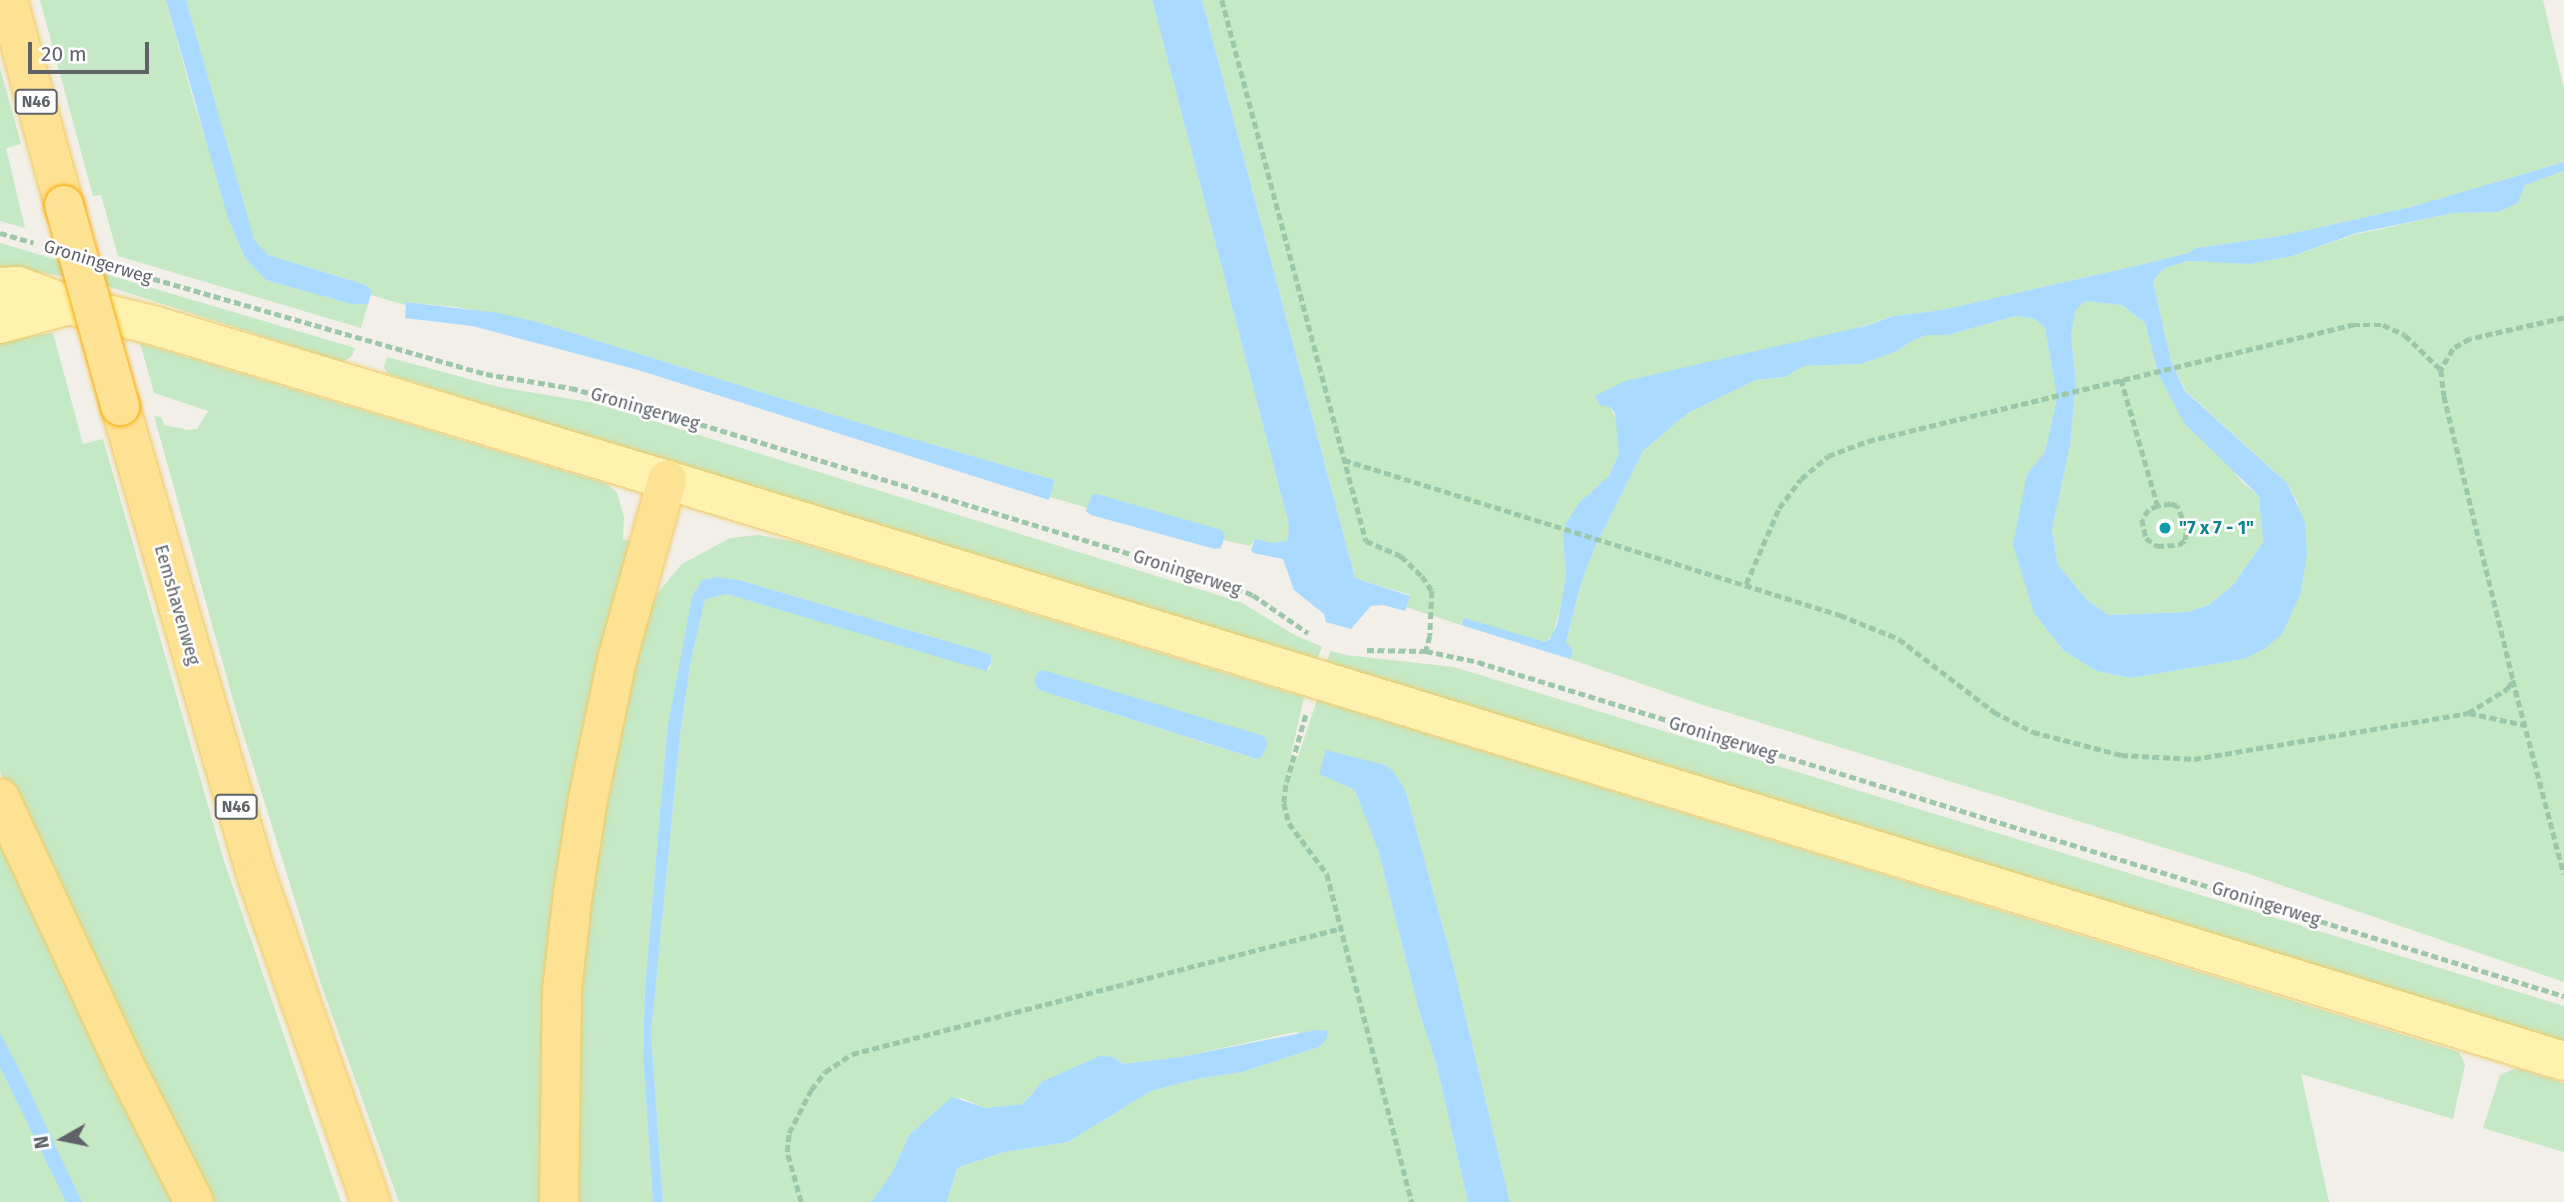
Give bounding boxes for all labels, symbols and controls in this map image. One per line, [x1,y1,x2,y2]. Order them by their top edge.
scale bar [32,28,152,72]
text: 20 m [41,41,87,67]
road number: N46 [13,90,59,114]
street label: Groningerweg [41,235,155,289]
street label: Groningerweg [588,383,702,435]
place label: "7 x 7 - 1" [2179,517,2254,539]
marker: "7 x 7 - 1" [2157,520,2173,536]
street label: Eemshavenweg [150,542,204,668]
street label: Groningerweg [1130,545,1244,601]
street label: Groningerweg [1666,712,1780,766]
road number: N46 [213,794,259,820]
street label: Groningerweg [2209,877,2323,931]
north arrow [28,1104,98,1174]
text: N [29,1134,54,1150]

